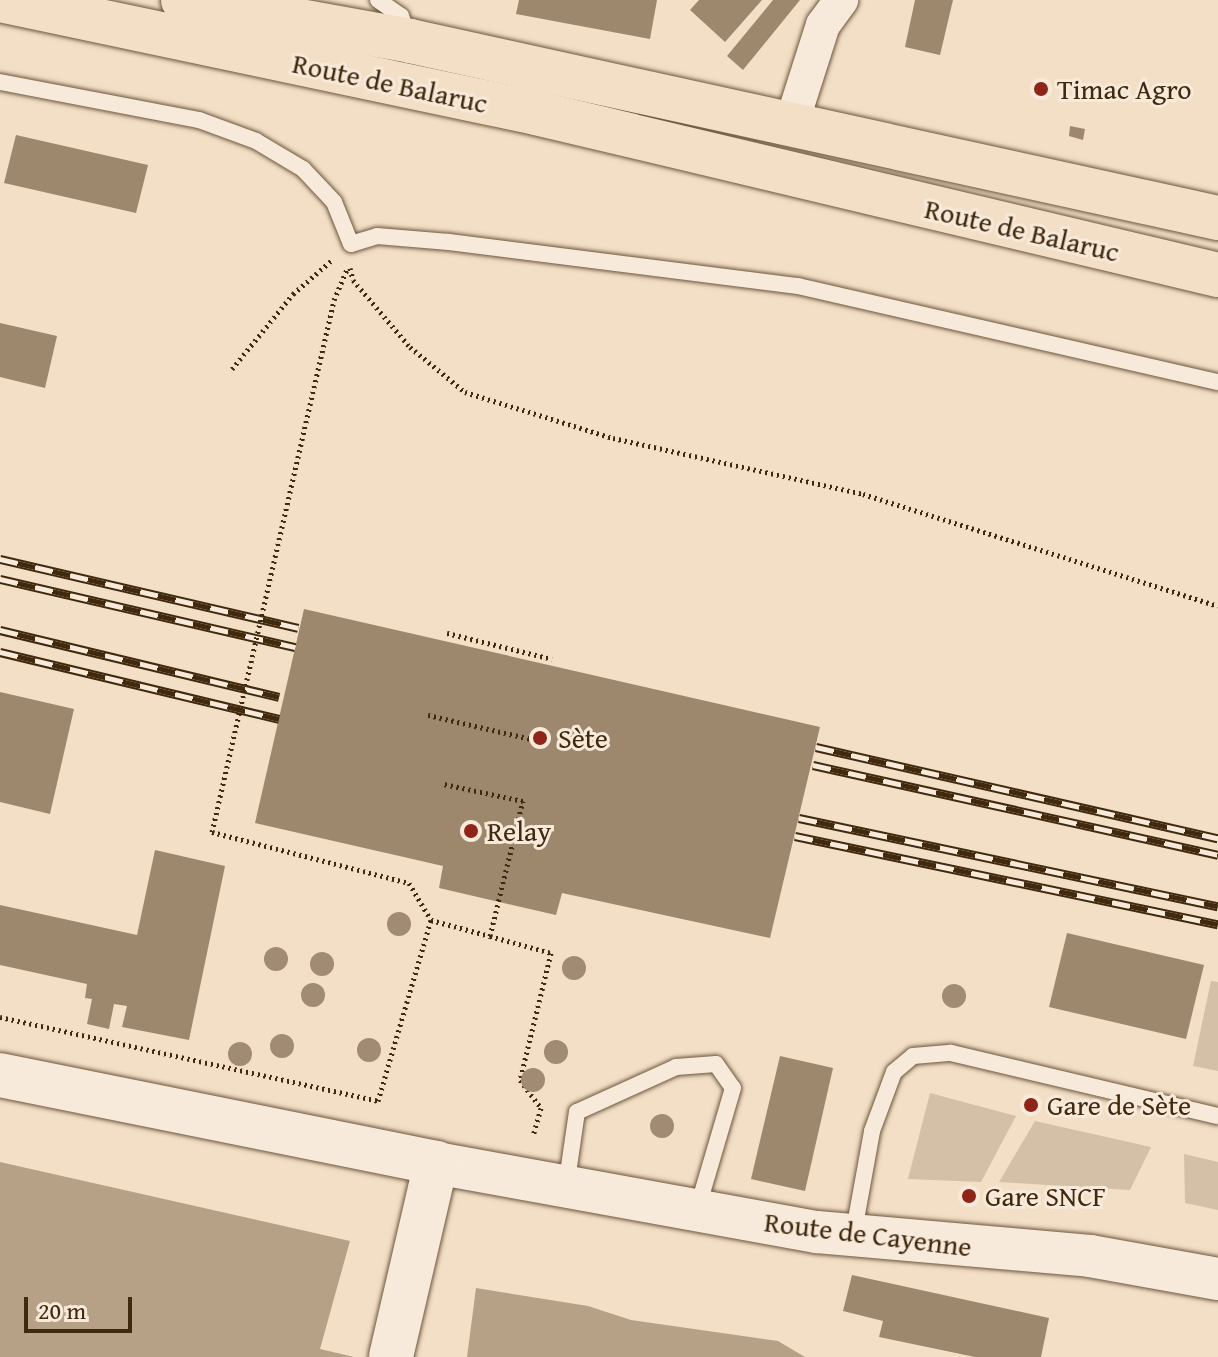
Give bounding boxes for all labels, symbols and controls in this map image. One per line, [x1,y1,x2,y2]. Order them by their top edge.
street label: Route de Balaruc [290,46,490,120]
place label: Timac Agro [1057,72,1192,106]
marker: Timac Agro [1032,80,1050,98]
street label: Route de Balaruc [922,191,1122,269]
place label: Sète [558,721,608,755]
marker: Sète [529,727,551,749]
place label: Relay [487,814,551,848]
marker: Relay [462,822,480,840]
place label: Gare de Sète [1047,1088,1191,1122]
marker: Gare de Sète [1022,1096,1040,1114]
place label: Gare SNCF [985,1179,1106,1213]
marker: Gare SNCF [960,1187,978,1205]
street label: Route de Cayenne [762,1205,974,1263]
scale bar [28,1281,136,1331]
text: 20 m [38,1293,86,1328]

